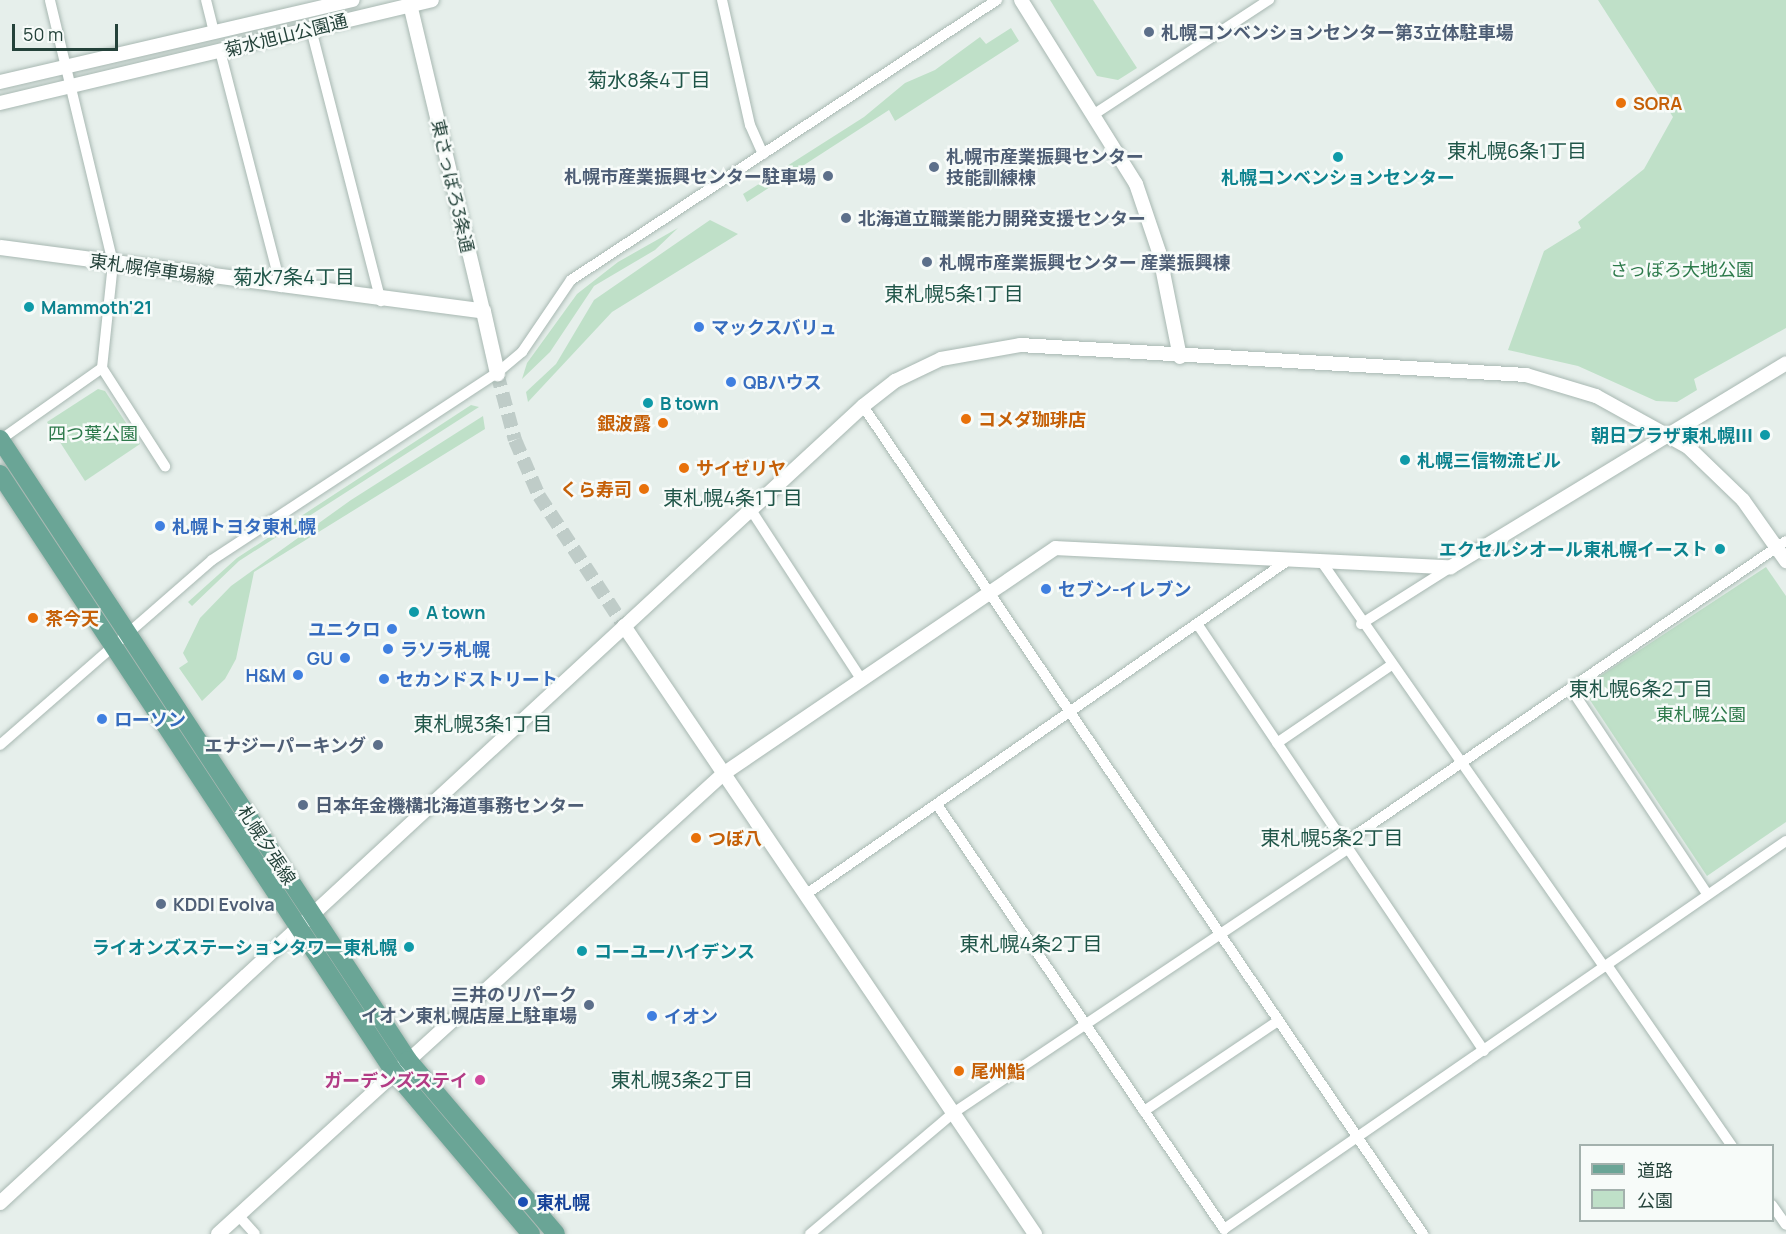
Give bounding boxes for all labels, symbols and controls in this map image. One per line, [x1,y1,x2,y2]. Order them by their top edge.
street label: 菊水旭山公園通 [222,9,350,61]
scale bar [15,12,122,50]
place label: 札幌コンベンションセンター第3立体駐車場 [1161,21,1513,43]
text: 50 m [23,22,63,46]
marker: 札幌コンベンションセンター第3立体駐車場 [1142,25,1156,39]
district label: 菊水8条4丁目 [587,67,711,91]
place label: SORA [1633,92,1682,114]
marker: SORA [1614,96,1628,110]
street label: 東さっぽろ3条通 [427,117,479,255]
district label: 東札幌6条1丁目 [1447,138,1587,162]
place label: 札幌市産業振興センター 技能訓練棟 [946,146,1144,188]
marker: 札幌コンベンションセンター [1331,150,1345,164]
marker: 札幌市産業振興センター 技能訓練棟 [927,160,941,174]
place label: 札幌市産業振興センター駐車場 [564,165,816,187]
place label: 札幌コンベンションセンター [1221,166,1455,188]
marker: 札幌市産業振興センター駐車場 [821,169,835,183]
place label: 北海道立職業能力開発支援センター [858,207,1146,229]
marker: 北海道立職業能力開発支援センター [839,211,853,225]
street label: 東札幌停車場線 [88,250,216,288]
place label: 札幌市産業振興センター 産業振興棟 [939,251,1231,273]
marker: 札幌市産業振興センター 産業振興棟 [920,255,934,269]
park label: さっぽろ大地公園 [1610,258,1754,280]
district label: 菊水7条4丁目 [233,264,355,288]
district label: 東札幌5条1丁目 [884,281,1024,305]
place label: Mammoth'21 [41,296,152,318]
marker: Mammoth'21 [22,300,36,314]
place label: マックスバリュ [711,316,837,338]
marker: マックスバリュ [692,320,706,334]
place label: QBハウス [743,371,822,393]
marker: QBハウス [724,375,738,389]
place label: B town [660,392,719,414]
marker: B town [641,396,655,410]
place label: コメダ珈琲店 [978,408,1086,430]
place label: 銀波露 [597,412,651,434]
marker: コメダ珈琲店 [959,412,973,426]
marker: 銀波露 [656,416,670,430]
park label: 四つ葉公園 [48,422,138,444]
place label: 朝日プラザ東札幌Ⅲ [1591,424,1753,446]
marker: 朝日プラザ東札幌Ⅲ [1758,428,1772,442]
place label: 札幌三信物流ビル [1417,449,1561,471]
marker: 札幌三信物流ビル [1398,453,1412,467]
place label: サイゼリヤ [696,457,786,479]
marker: サイゼリヤ [677,461,691,475]
place label: くら寿司 [560,478,632,500]
marker: くら寿司 [637,482,651,496]
district label: 東札幌4条1丁目 [663,485,803,509]
place label: 札幌トヨタ東札幌 [172,515,316,537]
marker: 札幌トヨタ東札幌 [153,519,167,533]
place label: エクセルシオール東札幌イースト [1438,538,1708,560]
marker: エクセルシオール東札幌イースト [1713,542,1727,556]
place label: セブン-イレブン [1058,578,1192,600]
marker: セブン-イレブン [1039,582,1053,596]
place label: A town [426,601,485,623]
marker: A town [407,605,421,619]
place label: 茶今天 [45,607,99,629]
marker: 茶今天 [26,611,40,625]
place label: ユニクロ [308,618,380,640]
marker: ユニクロ [385,622,399,636]
place label: ラソラ札幌 [400,638,490,660]
marker: ラソラ札幌 [381,642,395,656]
place label: GU [307,647,333,669]
marker: GU [338,651,352,665]
place label: H&M [246,664,286,686]
marker: H&M [291,668,305,682]
place label: セカンドストリート [396,668,558,690]
marker: セカンドストリート [377,672,391,686]
district label: 東札幌6条2丁目 [1569,676,1713,700]
park label: 東札幌公園 [1656,703,1746,725]
place label: ローソン [114,708,186,730]
district label: 東札幌3条1丁目 [414,711,552,735]
marker: ローソン [95,712,109,726]
place label: エナジーパーキング [204,734,366,756]
marker: エナジーパーキング [371,738,385,752]
place label: 日本年金機構北海道事務センター [315,794,585,816]
marker: 日本年金機構北海道事務センター [296,798,310,812]
street label: 札幌夕張線 [233,801,301,889]
district label: 東札幌5条2丁目 [1261,825,1403,849]
place label: つぼ八 [708,827,762,849]
marker: つぼ八 [689,831,703,845]
place label: KDDI Evolva [173,893,275,915]
marker: KDDI Evolva [154,897,168,911]
district label: 東札幌4条2丁目 [959,931,1103,955]
place label: ライオンズステーションタワー東札幌 [91,936,397,958]
marker: ライオンズステーションタワー東札幌 [402,940,416,954]
place label: コーユーハイデンス [594,940,756,962]
marker: コーユーハイデンス [575,944,589,958]
place label: 三井のリパーク イオン東札幌店屋上駐車場 [361,984,577,1026]
marker: 三井のリパーク イオン東札幌店屋上駐車場 [582,998,596,1012]
place label: イオン [664,1005,718,1027]
marker: イオン [645,1009,659,1023]
place label: 尾州鮨 [971,1060,1025,1082]
marker: 尾州鮨 [952,1064,966,1078]
district label: 東札幌3条2丁目 [611,1067,753,1091]
place label: ガーデンズステイ [324,1069,468,1091]
marker: ガーデンズステイ [473,1073,487,1087]
legend [1579,1144,1774,1222]
text: 道路 [1637,1158,1673,1182]
text: 公園 [1637,1188,1673,1212]
place label: 東札幌 [536,1191,590,1213]
marker: 東札幌 [514,1193,532,1211]

